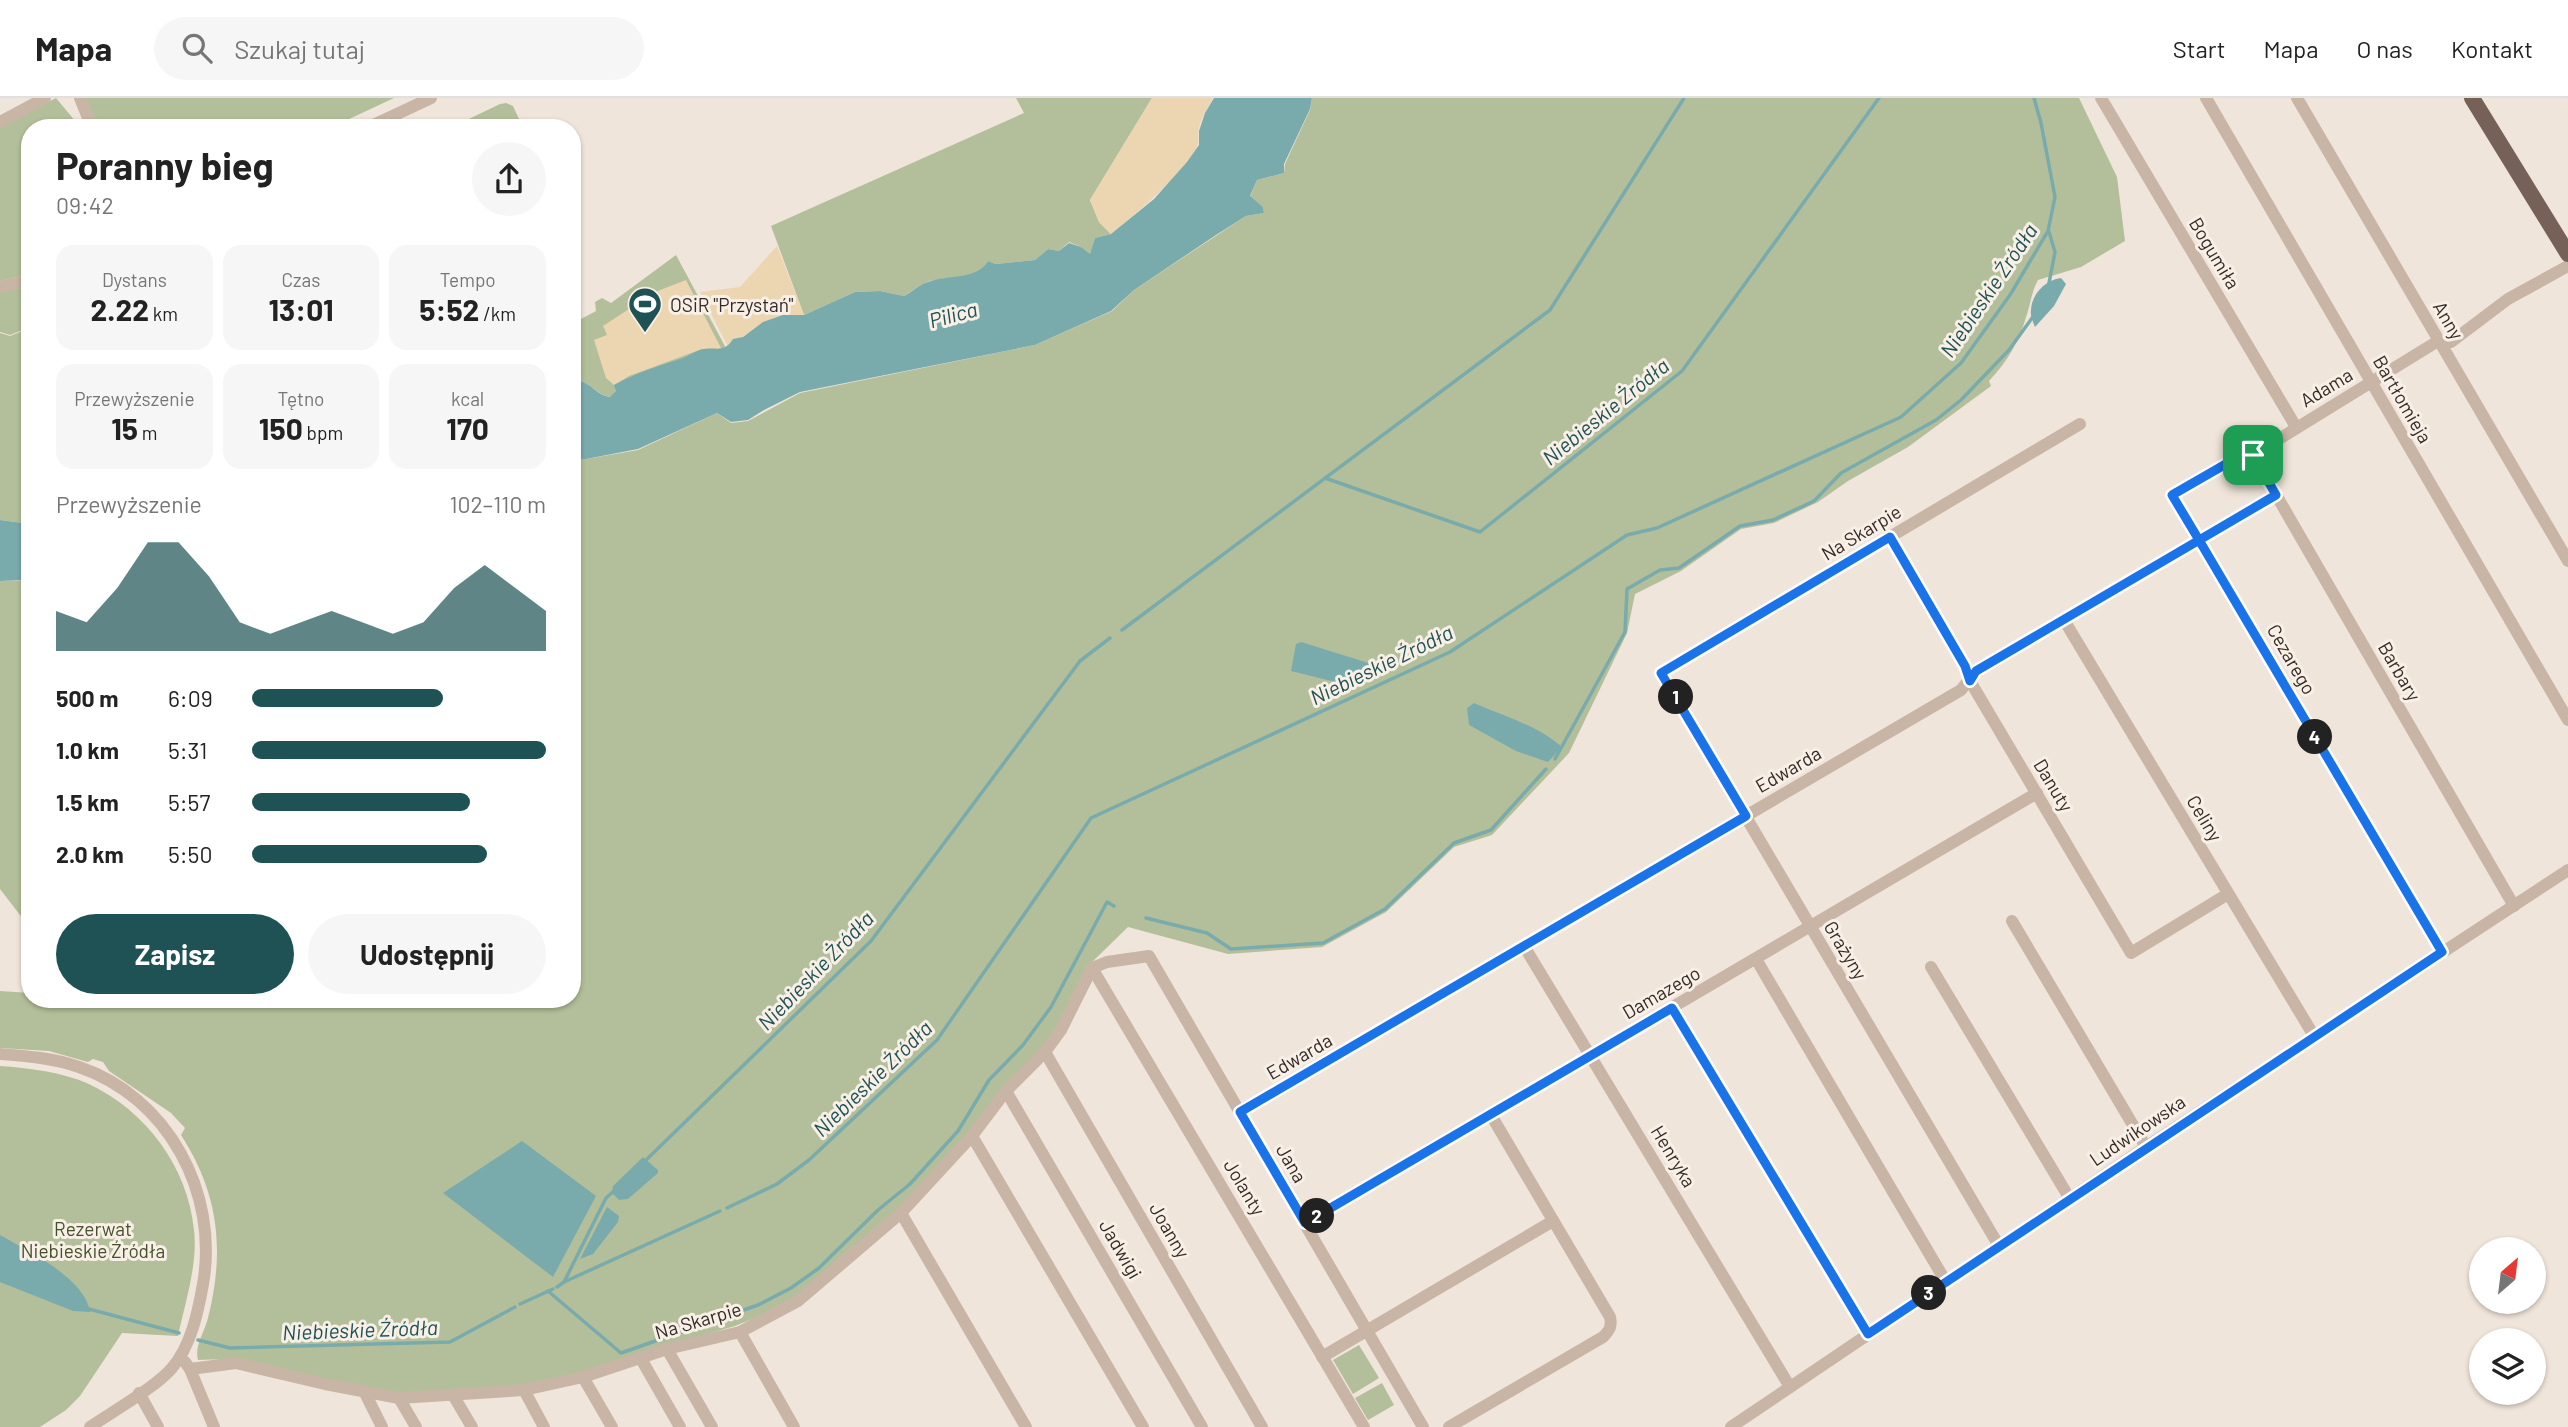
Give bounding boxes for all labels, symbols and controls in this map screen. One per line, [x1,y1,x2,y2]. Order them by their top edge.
search box [154,17,644,80]
text: Mapa [35,28,112,68]
icon: search [178,29,216,67]
text: Szukaj tutaj [234,33,365,64]
text: Start [2173,34,2225,63]
text: Mapa [2263,34,2318,63]
text: O nas [2356,34,2413,63]
text: Kontakt [2451,34,2533,63]
text: Poranny bieg [56,142,274,188]
button: share [472,142,546,216]
text: 09:42 [56,191,114,219]
street label: Bogumiła [2185,213,2245,293]
water label: Niebieskie Źródła [1934,219,2042,361]
text: Dystans [102,268,167,291]
text: Czas [282,268,320,291]
text: Tempo [440,268,496,291]
sports icon: OSiR "Przystań" [626,285,664,334]
text: 2.22 [91,291,149,327]
text: 13:01 [268,291,334,327]
text: 5:52 [419,291,479,327]
place label: OSiR "Przystań" [670,293,793,316]
water label: Pilica [926,296,980,332]
street label: Anny [2429,297,2469,344]
text: km [149,302,178,325]
text: /km [479,302,516,325]
street label: Bartłomieja [2369,351,2437,447]
water label: Niebieskie Żródła [1537,352,1673,470]
street label: Adama [2296,363,2356,411]
text: Przewyższenie [74,387,195,410]
text: Tętno [278,387,324,410]
text: kcal [451,387,484,410]
text: 15 [111,410,138,446]
text: 150 [259,410,303,446]
text: 170 [446,410,489,446]
text: m [138,421,157,444]
text: bpm [303,421,343,444]
pin [2223,425,2283,485]
icon: arrive [2234,436,2272,474]
text: Przewyższenie [56,490,202,518]
text: 102–110 m [449,490,546,518]
street label: Na Skarpie [1817,499,1905,565]
water label: Niebieskie Źródła [1306,619,1456,709]
street label: Cezarego [2263,620,2321,698]
street label: Barbary [2374,637,2426,705]
pin: 1 [1658,680,1694,714]
text: 500 m [56,684,118,712]
text: 6:09 [168,684,213,712]
text: 1 [1672,685,1679,708]
pin: 4 [2298,720,2332,754]
text: 4 [2309,725,2320,748]
text: 1.0 km [56,736,119,764]
text: 5:31 [168,736,207,764]
street label: Edwarda [1751,741,1825,797]
street label: Danuty [2029,754,2079,816]
text: 1.5 km [56,788,119,816]
text: 5:57 [168,788,210,816]
street label: Celiny [2182,791,2228,845]
text: 2.0 km [56,840,124,868]
text: 5:50 [168,840,212,868]
water label: Niebieskie Żródła [752,905,878,1035]
button: Zapisz [56,914,294,994]
button: Udostępnij [308,914,546,994]
street label: Grażyny [1820,917,1873,984]
street label: Damazego [1618,961,1704,1023]
water label: Niebieskie Źródła [807,1015,937,1141]
street label: Edwarda [1262,1028,1336,1084]
street label: Ludwikowska [2085,1090,2189,1170]
street label: Henryka [1647,1121,1701,1191]
street label: Jana [1272,1140,1312,1186]
street label: Jolanty [1219,1155,1271,1219]
street label: Joanny [1145,1198,1195,1262]
pin: 2 [1300,1198,1334,1234]
text: 2 [1311,1204,1322,1227]
street label: Jadwigi [1095,1215,1147,1283]
park label: Rezerwat Niebieskie Źródła [21,1217,165,1262]
north arrow [2469,1237,2546,1314]
map controls [2469,1237,2546,1405]
pin: 3 [1912,1276,1946,1310]
text: 3 [1923,1281,1934,1304]
street label: Na Skarpie [652,1297,744,1343]
water label: Niebieskie Źródła [282,1314,438,1344]
button: layers [2469,1328,2546,1405]

